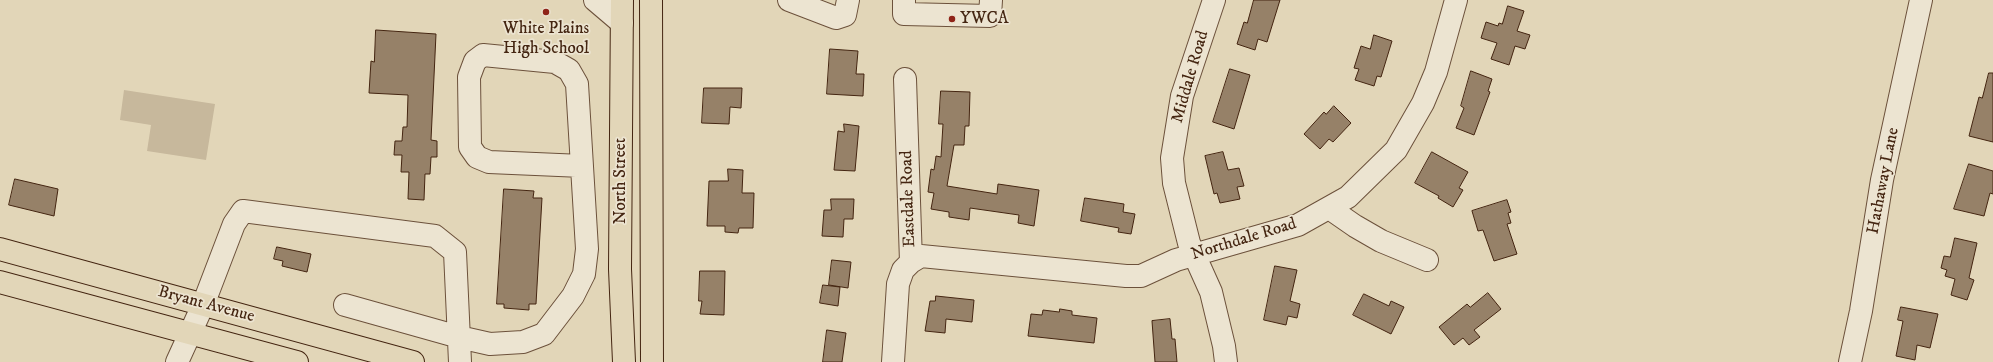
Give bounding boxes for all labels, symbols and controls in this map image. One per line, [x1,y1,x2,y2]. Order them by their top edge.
marker: White Plains High School [541,7,551,17]
place label: YWCA [960,9,1009,29]
marker: YWCA [947,14,957,24]
place label: White Plains High School [503,19,589,59]
street label: Middale Road [1168,29,1214,125]
street label: Hathaway Lane [1864,126,1904,236]
street label: North Street [611,138,631,224]
street label: Eastdale Road [897,150,921,248]
street label: Northdale Road [1189,214,1299,266]
street label: Bryant Avenue [155,282,257,328]

